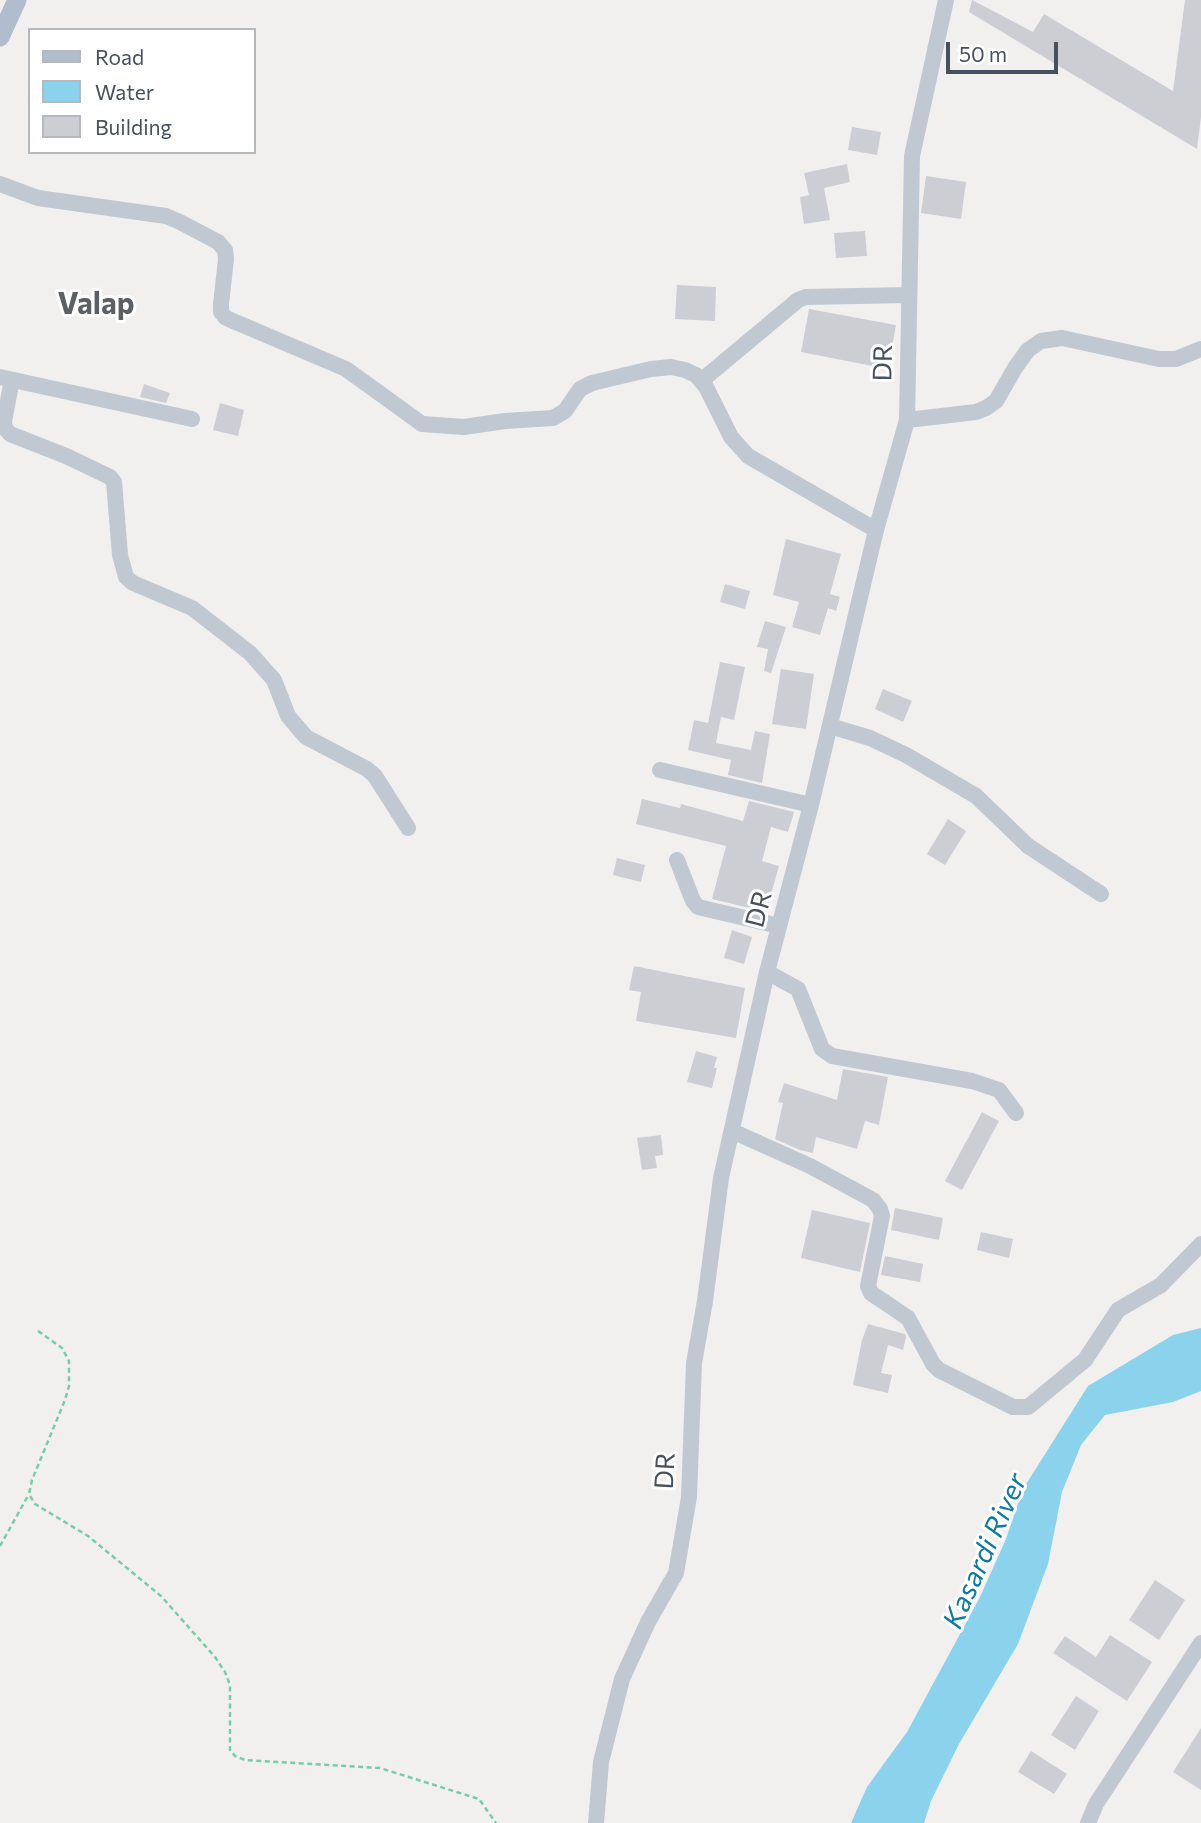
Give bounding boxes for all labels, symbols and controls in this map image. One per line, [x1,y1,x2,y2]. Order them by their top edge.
legend [28,28,256,154]
scale bar [949,28,1061,72]
text: 50 m [959,41,1007,66]
text: Road [95,44,144,69]
text: Water [95,79,154,104]
text: Building [95,114,172,139]
district label: Valap [57,286,135,322]
street label: DR [867,344,899,382]
street label: DR [739,887,779,931]
street label: DR [648,1452,682,1490]
water label: Kasardi River [936,1468,1034,1634]

